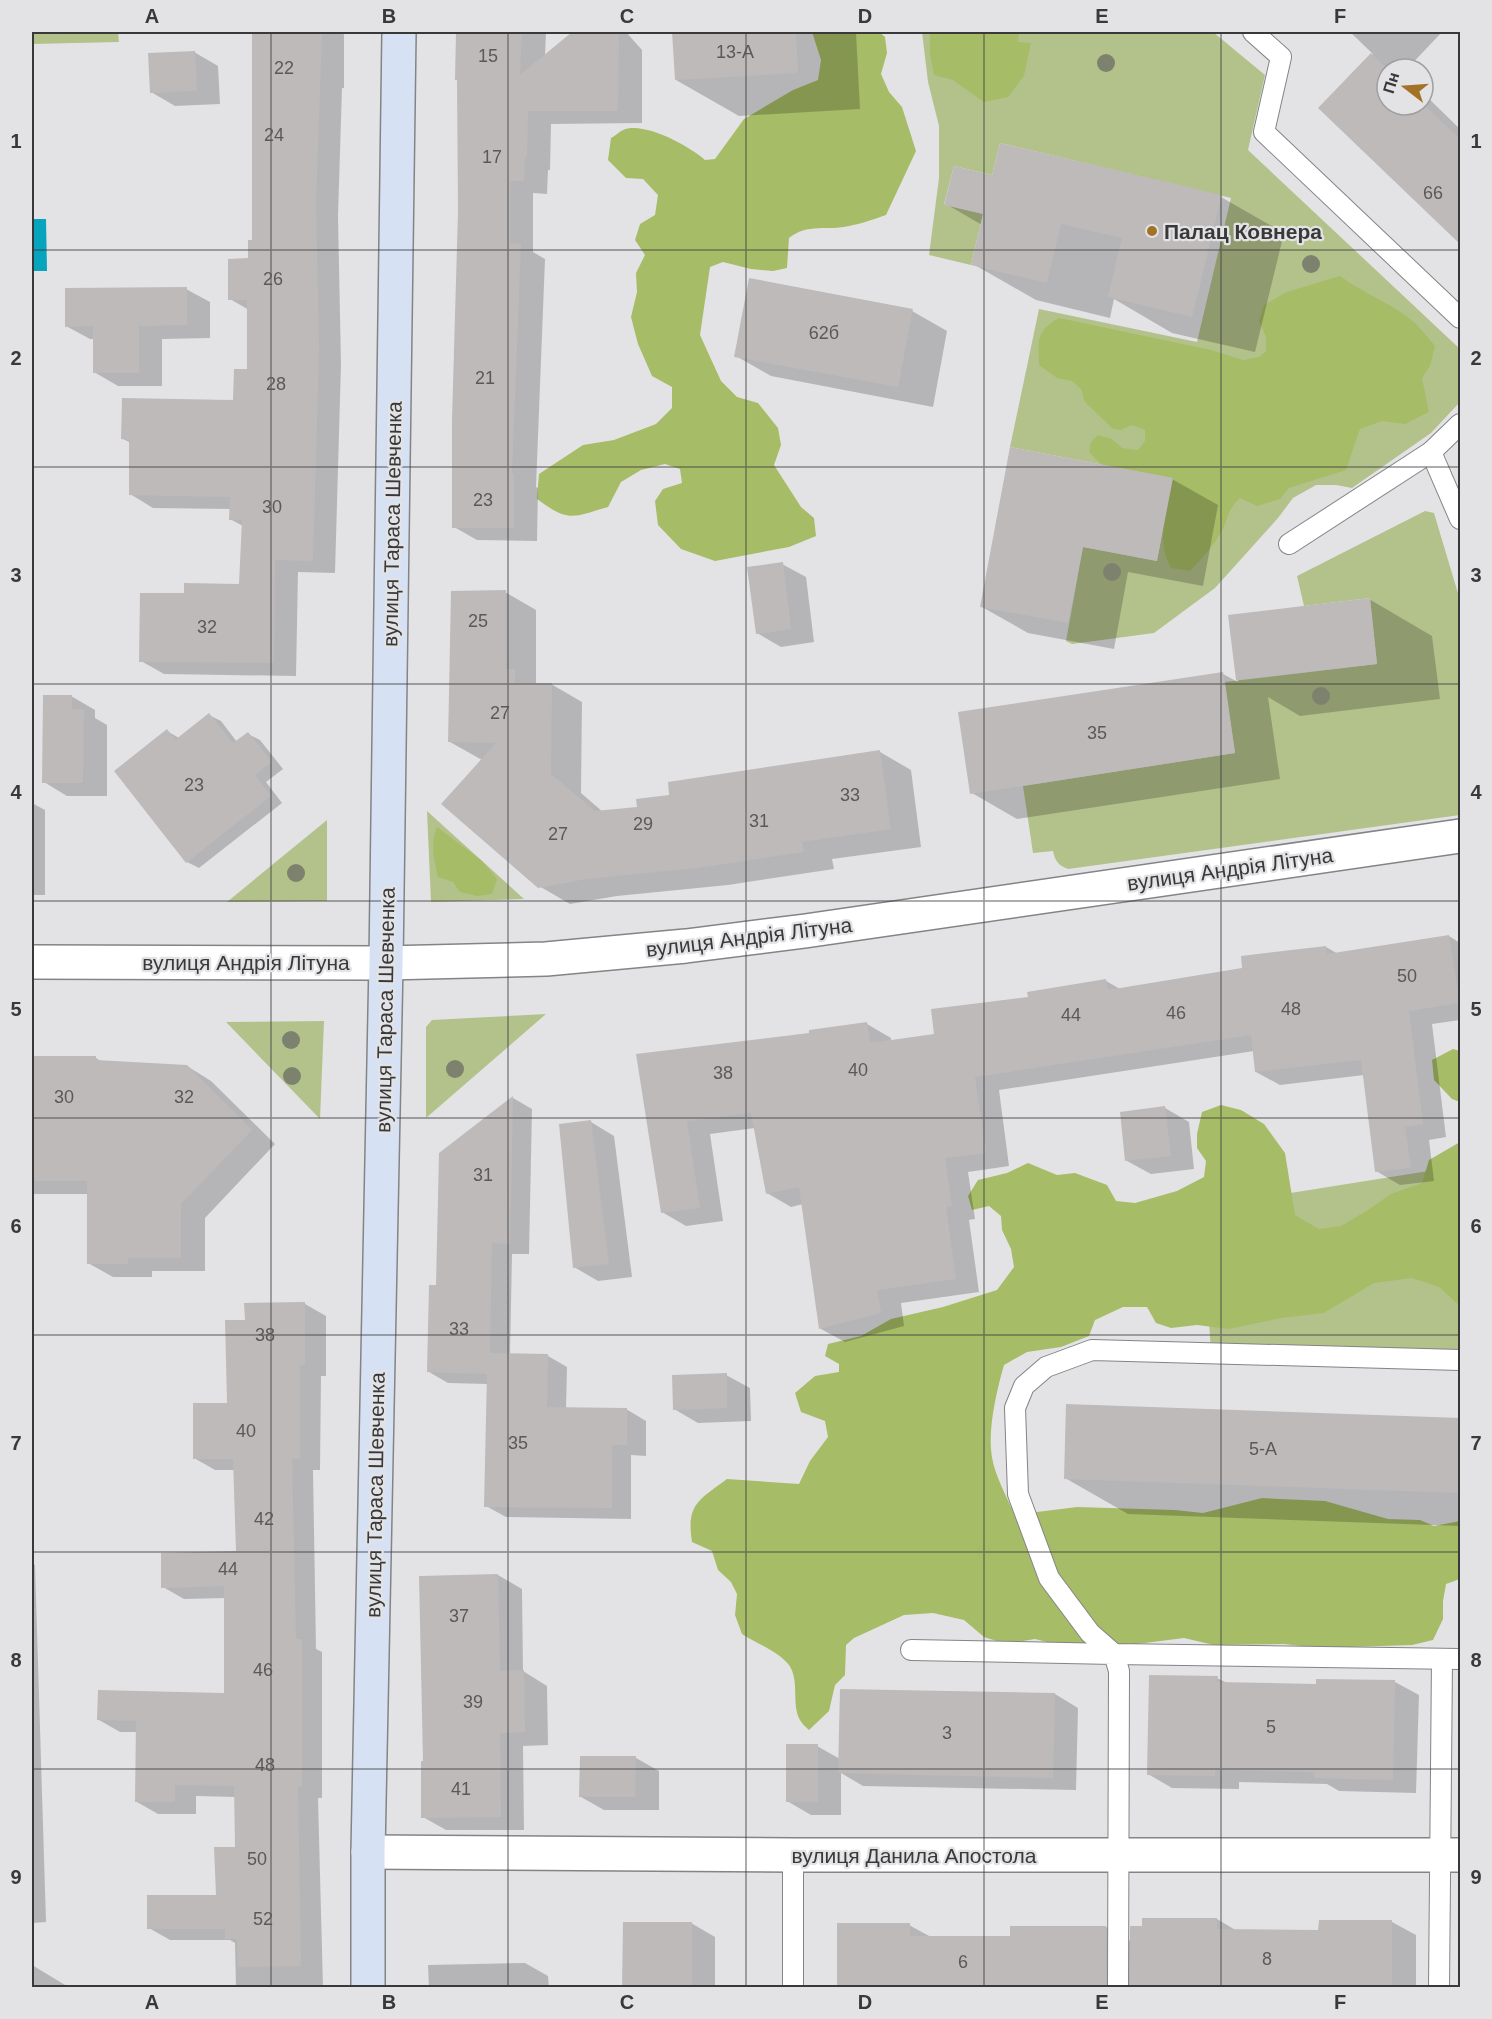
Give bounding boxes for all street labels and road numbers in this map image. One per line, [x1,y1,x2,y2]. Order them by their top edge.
street label: вулиця Тараса Шевченка [378,401,406,647]
street label: вулиця Андрія Літуна [1126,843,1335,895]
street label: вулиця Тараса Шевченка [371,887,399,1133]
street label: вулиця Андрія Літуна [645,913,854,961]
street label: вулиця Андрія Літуна [142,951,350,974]
street label: вулиця Тараса Шевченка [361,1372,389,1618]
street label: вулиця Данила Апостола [791,1844,1037,1867]

